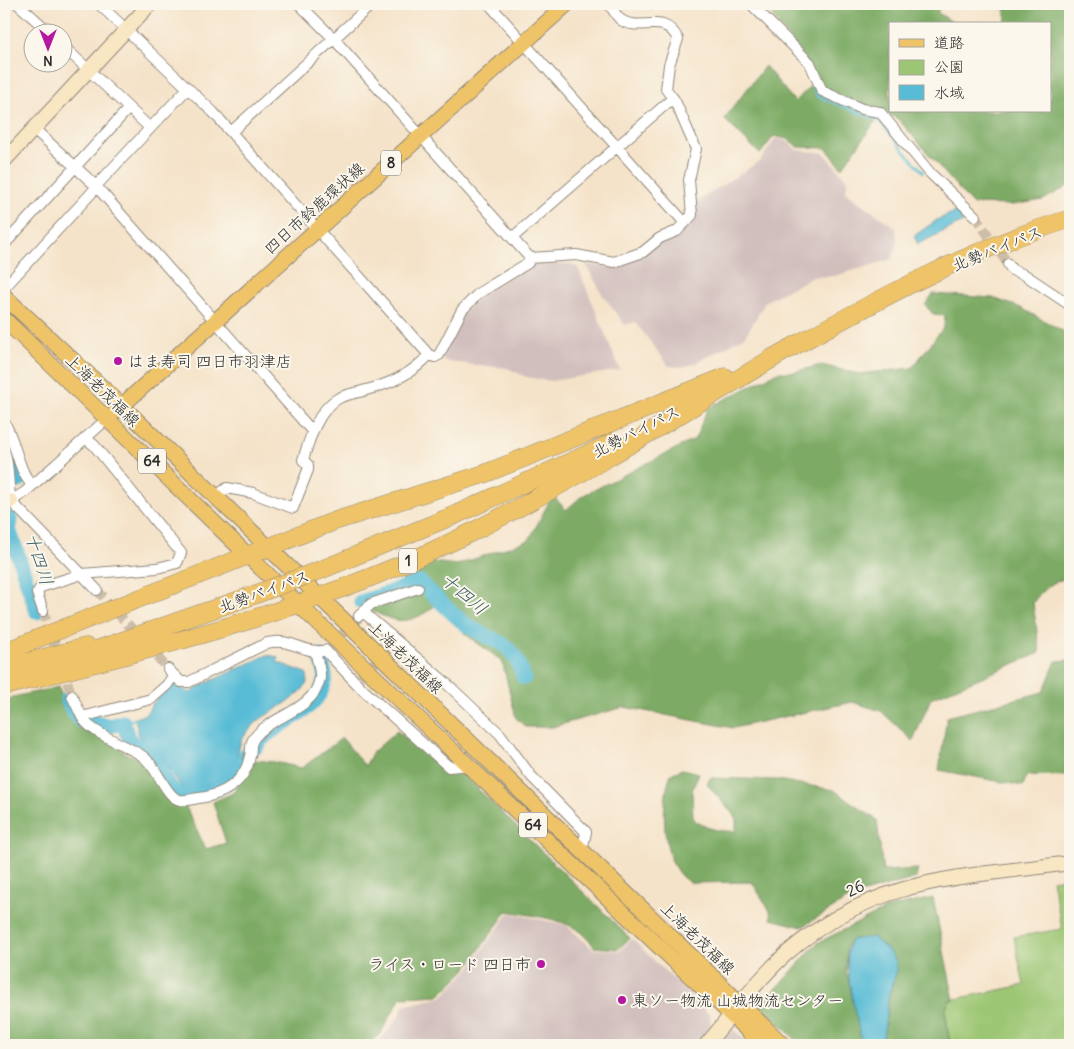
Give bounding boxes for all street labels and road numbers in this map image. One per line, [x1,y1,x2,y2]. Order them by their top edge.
road number: 8 [381,150,401,176]
street label: 四日市鈴鹿環状線 [260,158,368,258]
street label: 北勢バイパス [949,221,1045,275]
street label: 上海老茂福線 [62,349,144,431]
street label: 北勢バイパス [589,400,683,462]
road number: 64 [138,448,166,474]
road number: 1 [399,548,417,574]
street label: 北勢バイパス [216,565,312,617]
street label: 上海老茂福線 [365,616,447,698]
road number: 64 [519,812,547,838]
street label: 26 [843,875,867,901]
street label: 上海老茂福線 [657,897,739,979]

